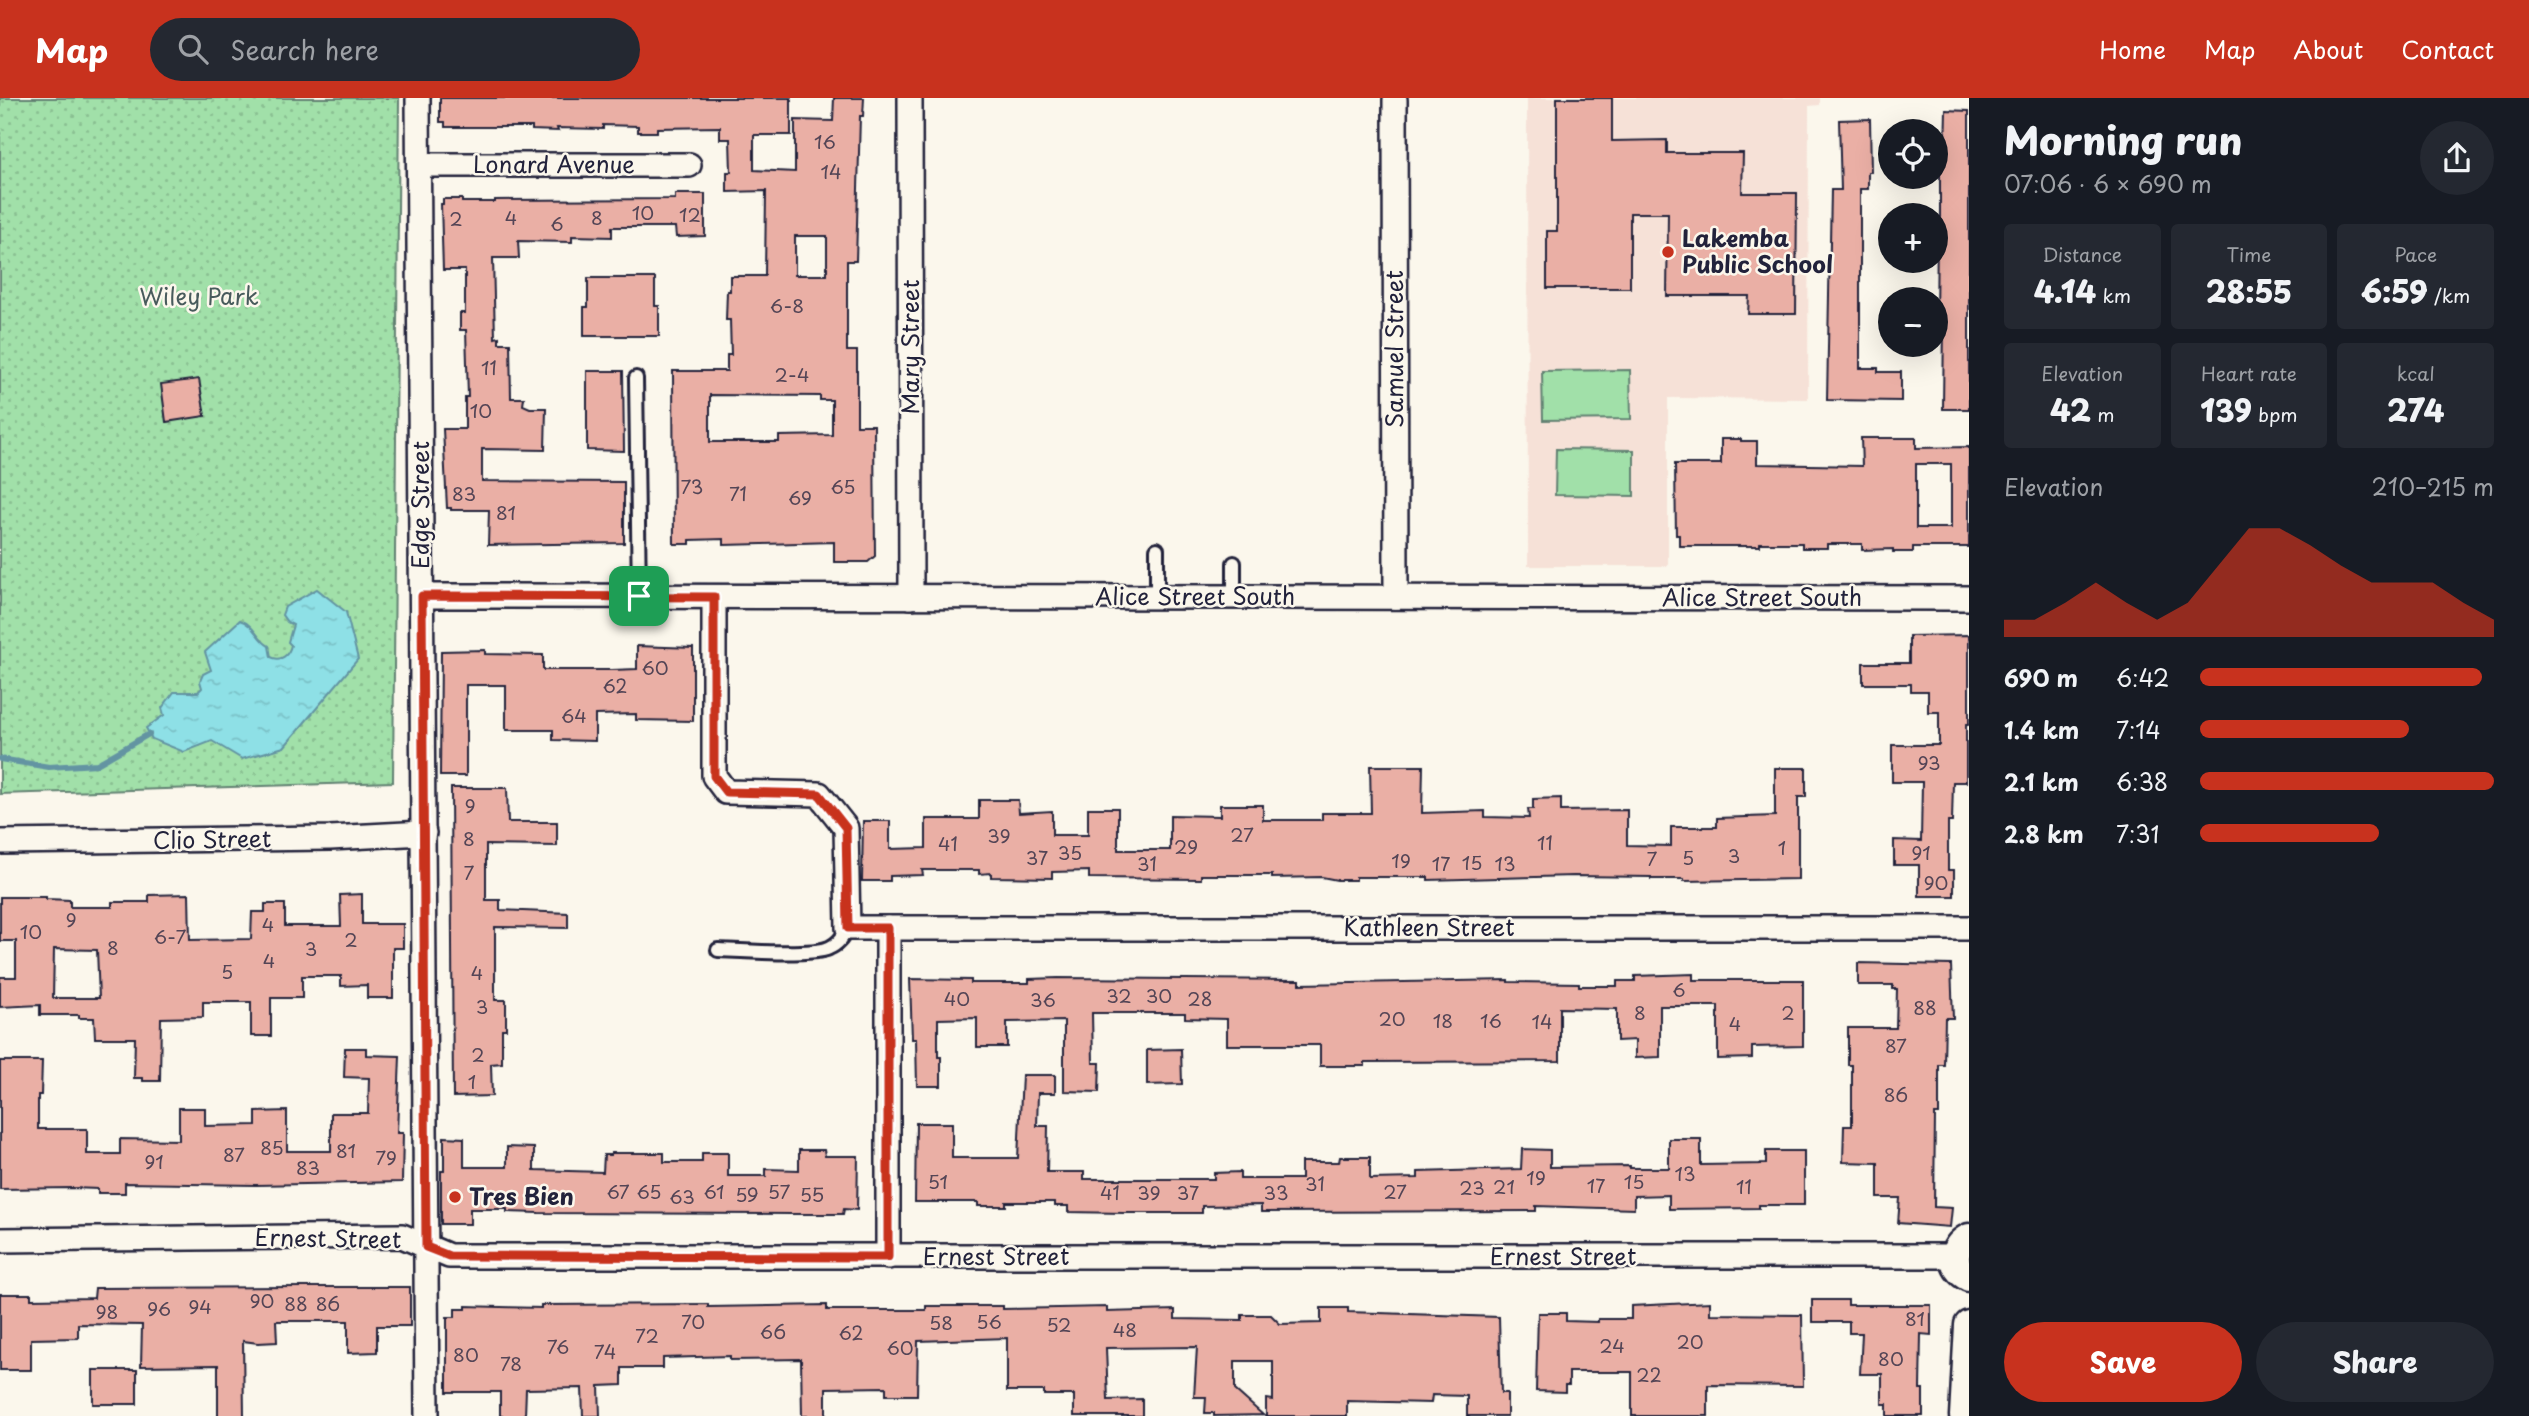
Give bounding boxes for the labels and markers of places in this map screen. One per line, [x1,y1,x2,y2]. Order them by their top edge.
place label: Lakemba Public School [1682,220,1833,281]
marker: Lakemba Public School [1660,244,1676,260]
pin [609,566,669,626]
place label: Tres Bien [469,1178,574,1213]
marker: Tres Bien [447,1189,463,1205]

